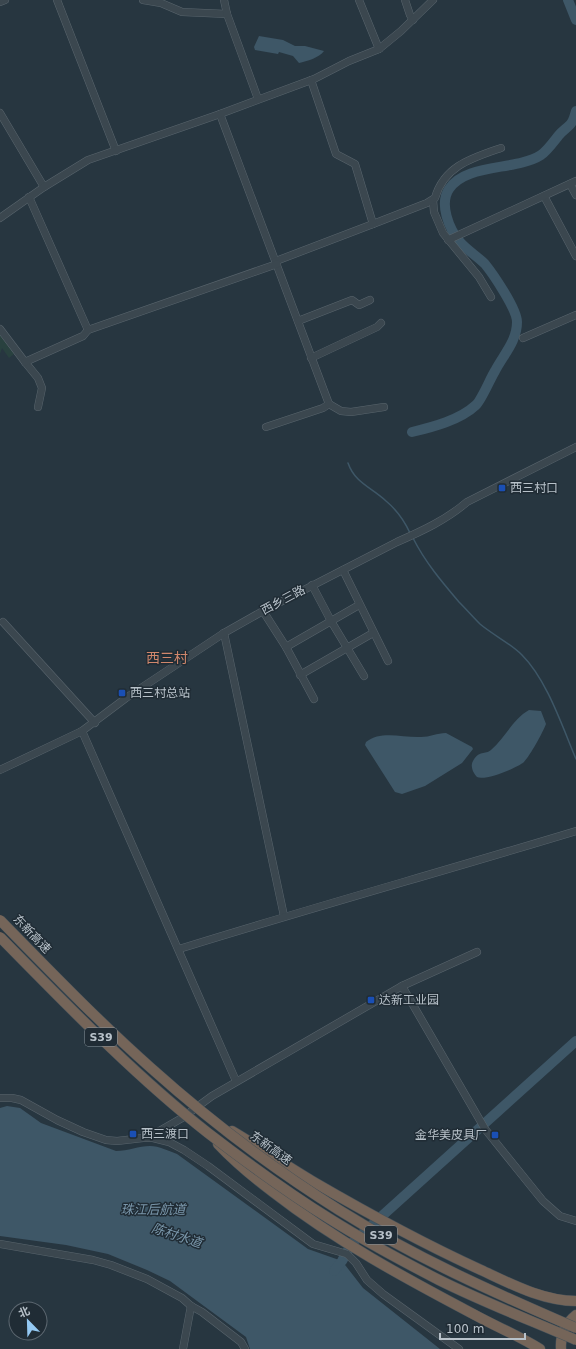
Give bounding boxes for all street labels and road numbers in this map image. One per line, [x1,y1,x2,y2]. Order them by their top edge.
street label: 西乡三路 [259,583,307,617]
street label: 东新高速 [10,912,54,956]
road number: S39 [85,1028,117,1046]
street label: 东新高速 [247,1128,295,1168]
road number: S39 [365,1226,397,1244]

